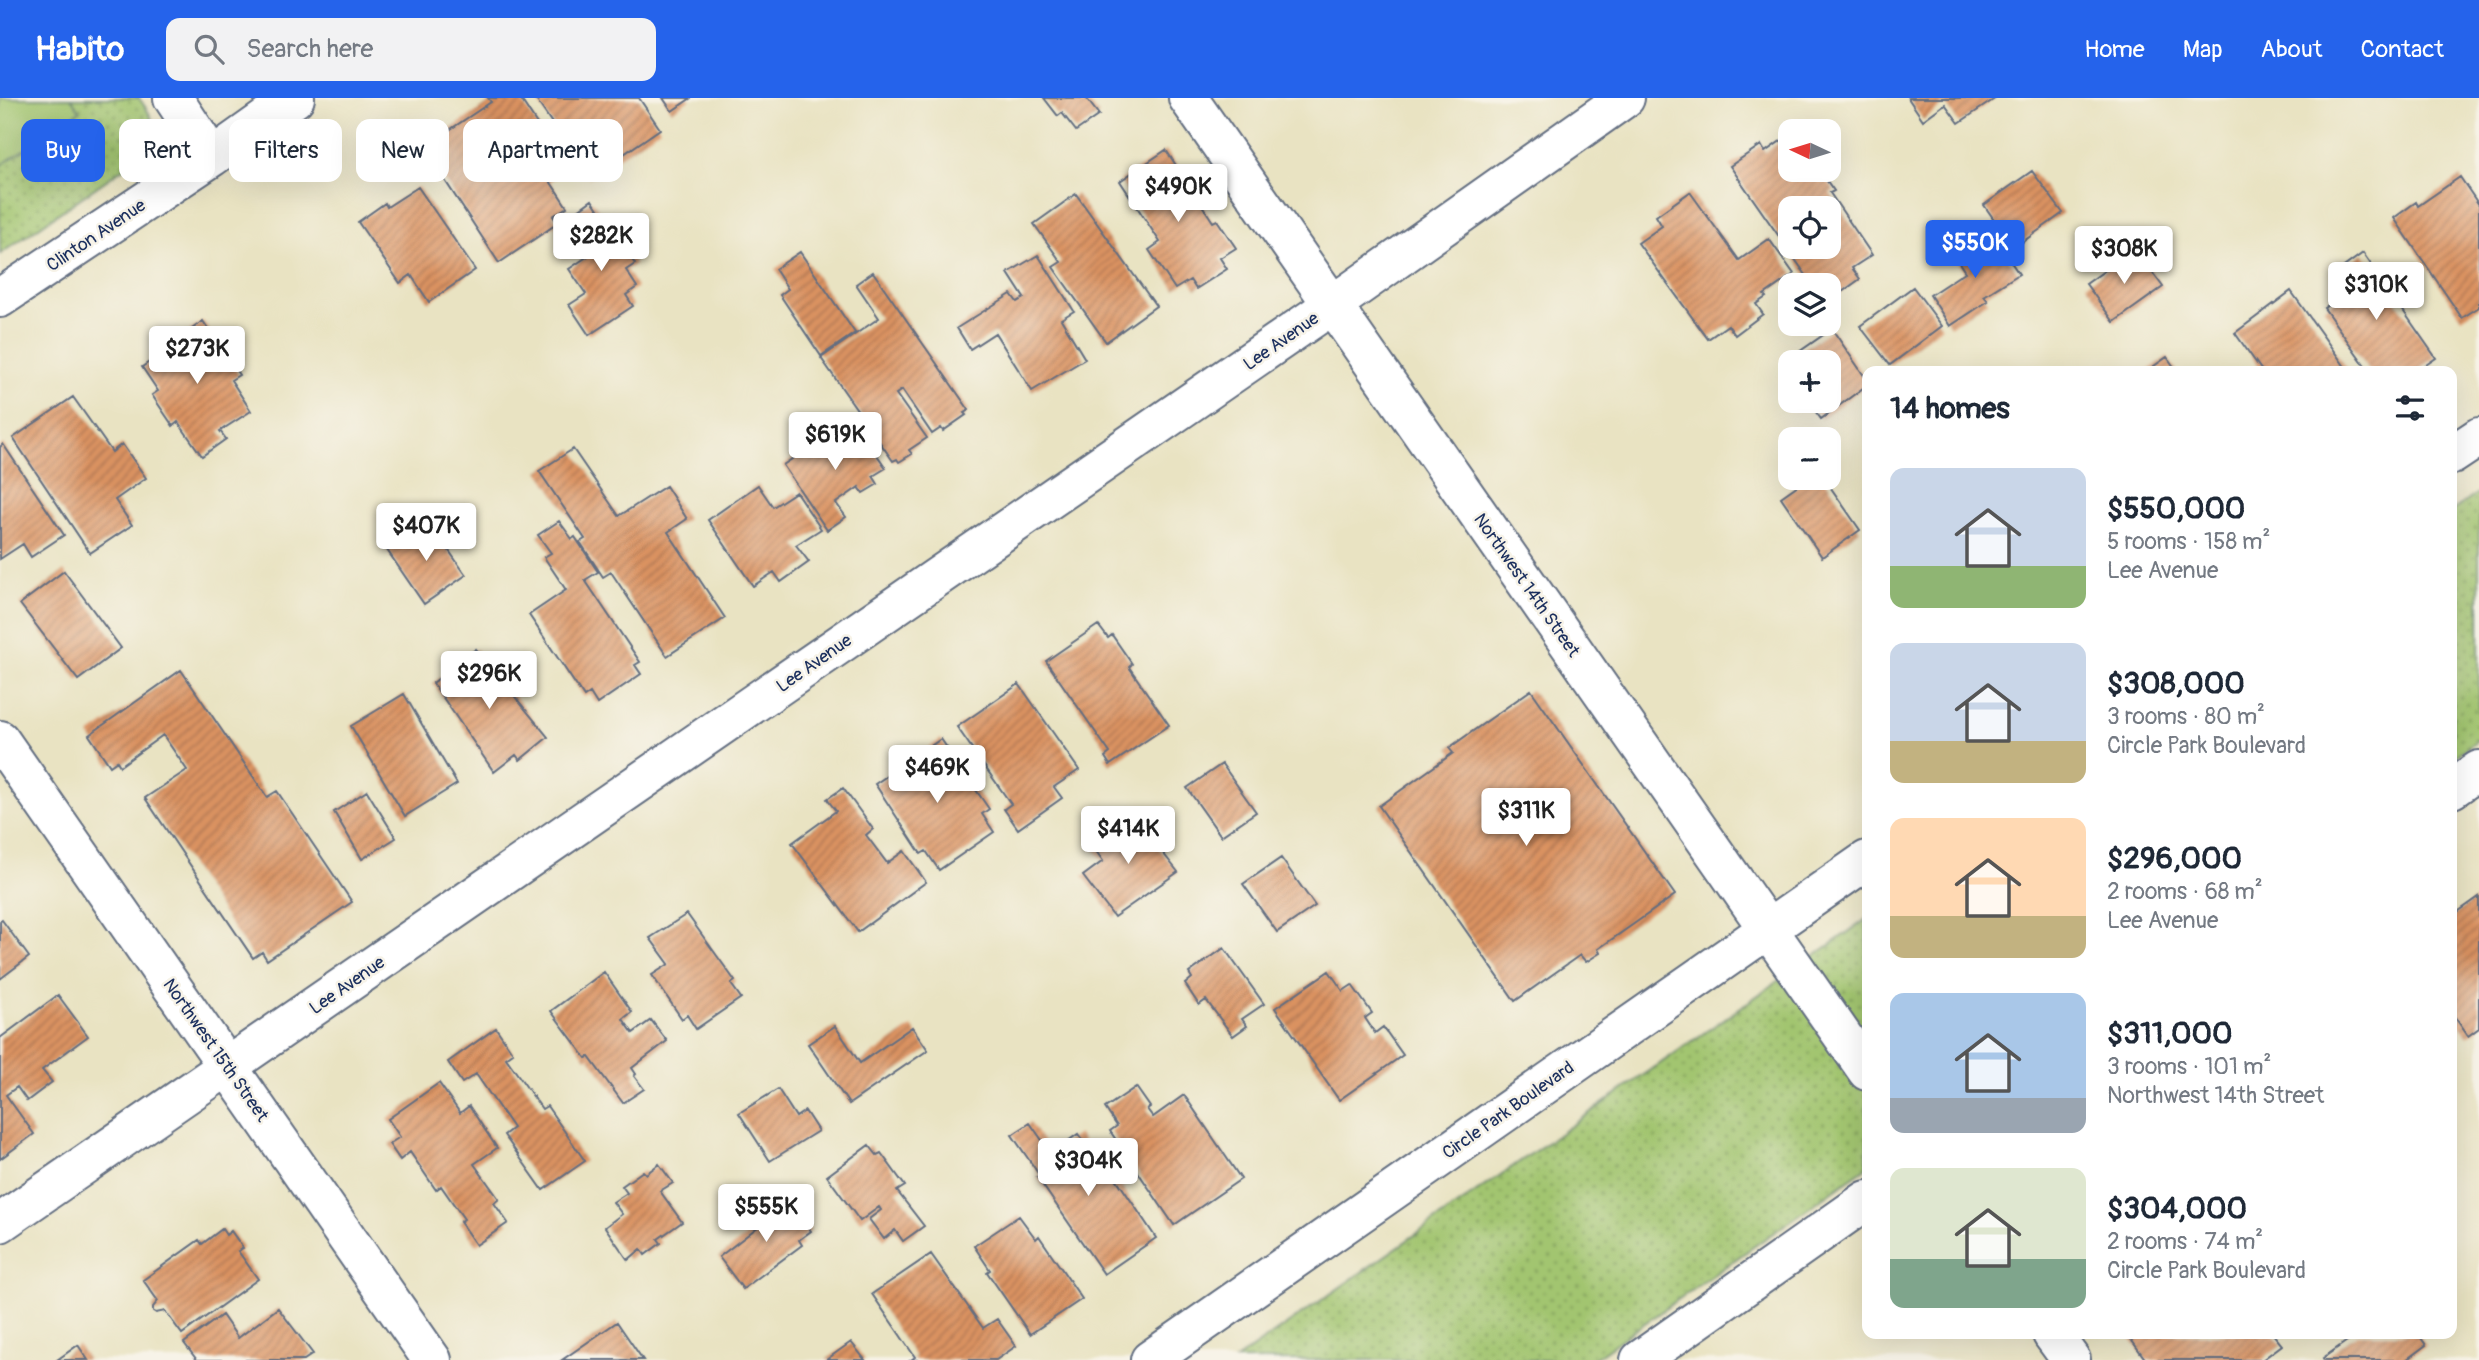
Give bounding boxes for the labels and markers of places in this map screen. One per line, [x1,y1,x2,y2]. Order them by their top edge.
pin: $490K [1129,164,1227,224]
pin: $282K [552,214,650,273]
pin: $550K [1926,220,2024,280]
pin: $308K [2075,226,2173,286]
pin: $310K [2327,262,2425,322]
pin: $273K [148,327,246,386]
pin: $619K [786,412,884,472]
pin: $407K [377,504,475,563]
pin: $296K [440,652,538,711]
pin: $469K [888,746,986,805]
pin: $311K [1477,788,1575,848]
pin: $414K [1079,806,1177,866]
pin: $304K [1039,1138,1137,1198]
pin: $555K [717,1184,815,1244]

